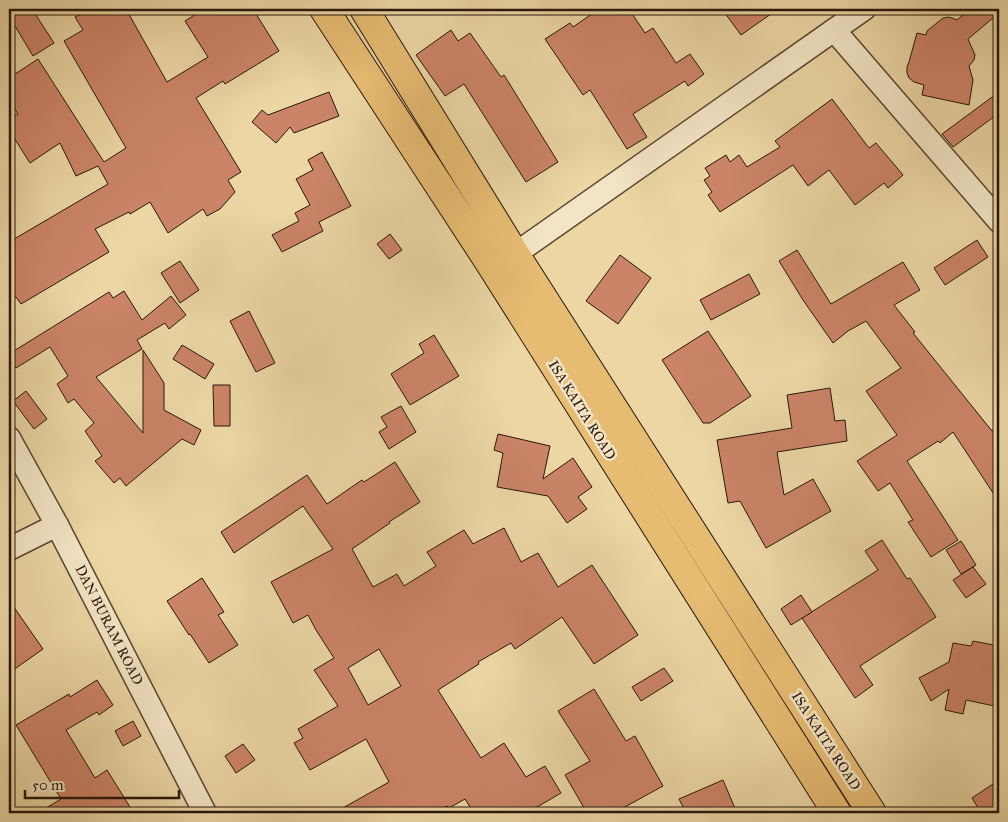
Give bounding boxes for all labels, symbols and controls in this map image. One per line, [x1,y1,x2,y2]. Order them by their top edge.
street label: ISA KAITA ROAD [545,357,619,463]
street label: DAN BURAM ROAD [71,562,147,688]
street label: ISA KAITA ROAD [788,688,864,794]
scale bar [25,767,179,799]
text: 50 m [32,776,64,794]

